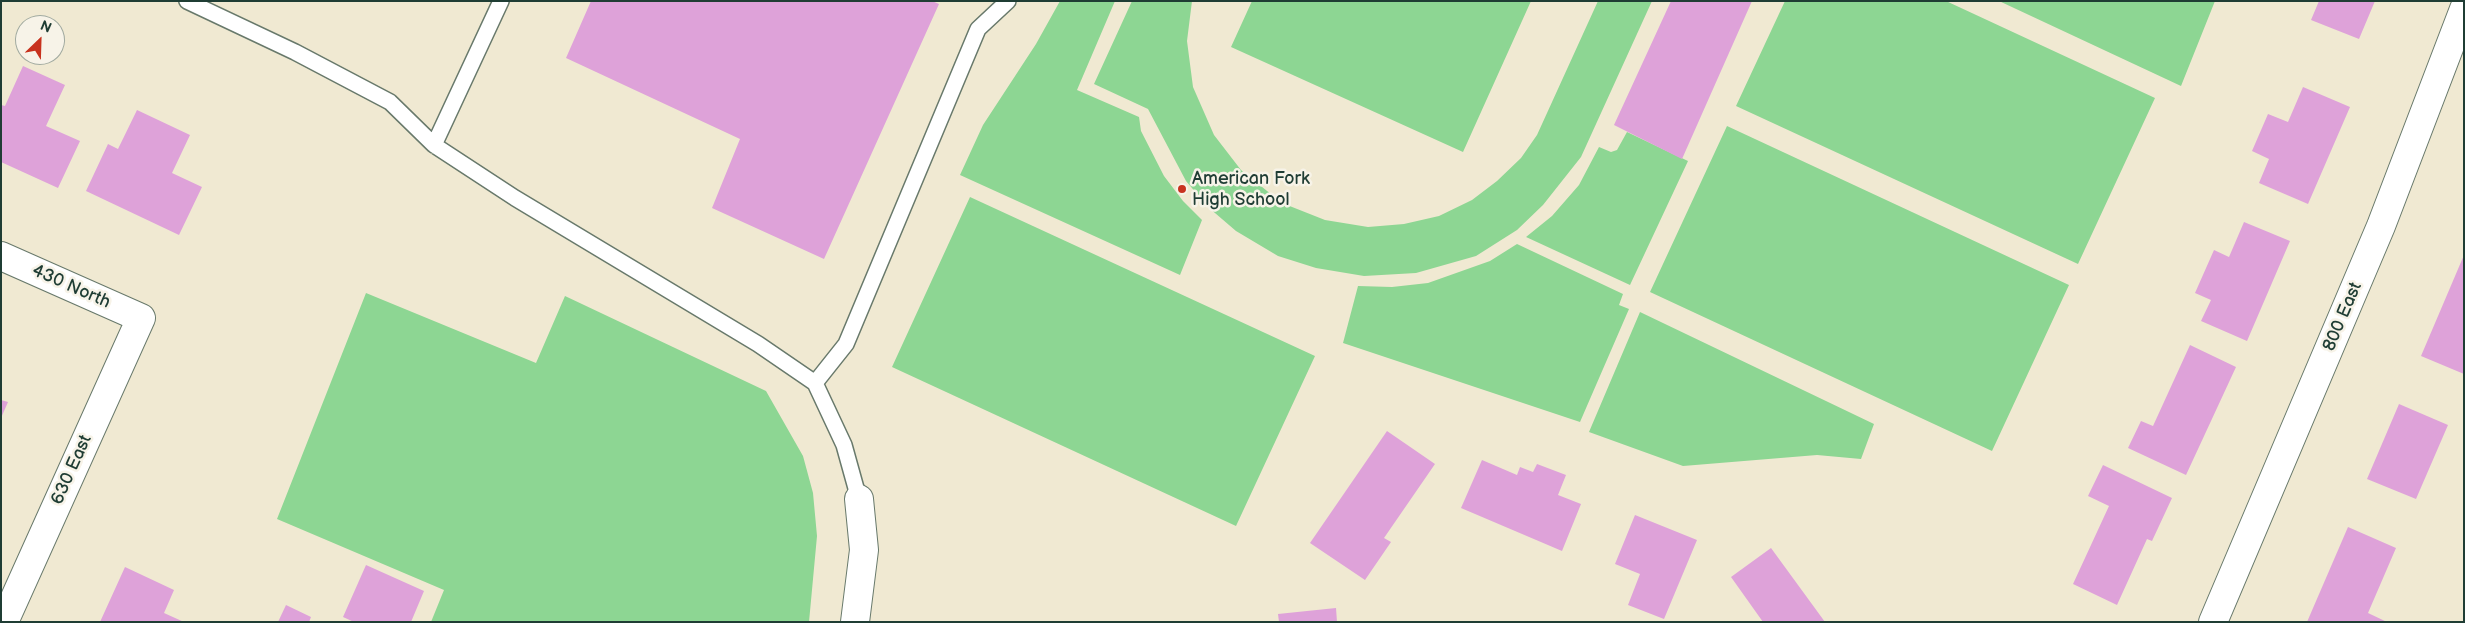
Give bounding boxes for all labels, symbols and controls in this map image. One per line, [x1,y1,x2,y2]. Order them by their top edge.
north arrow [15,15,65,65]
text: N [38,17,54,37]
place label: American Fork High School [1192,168,1310,210]
marker: American Fork High School [1176,183,1188,195]
street label: 430 North [28,260,114,314]
street label: 800 East [2319,279,2367,355]
street label: 630 East [47,432,97,508]

